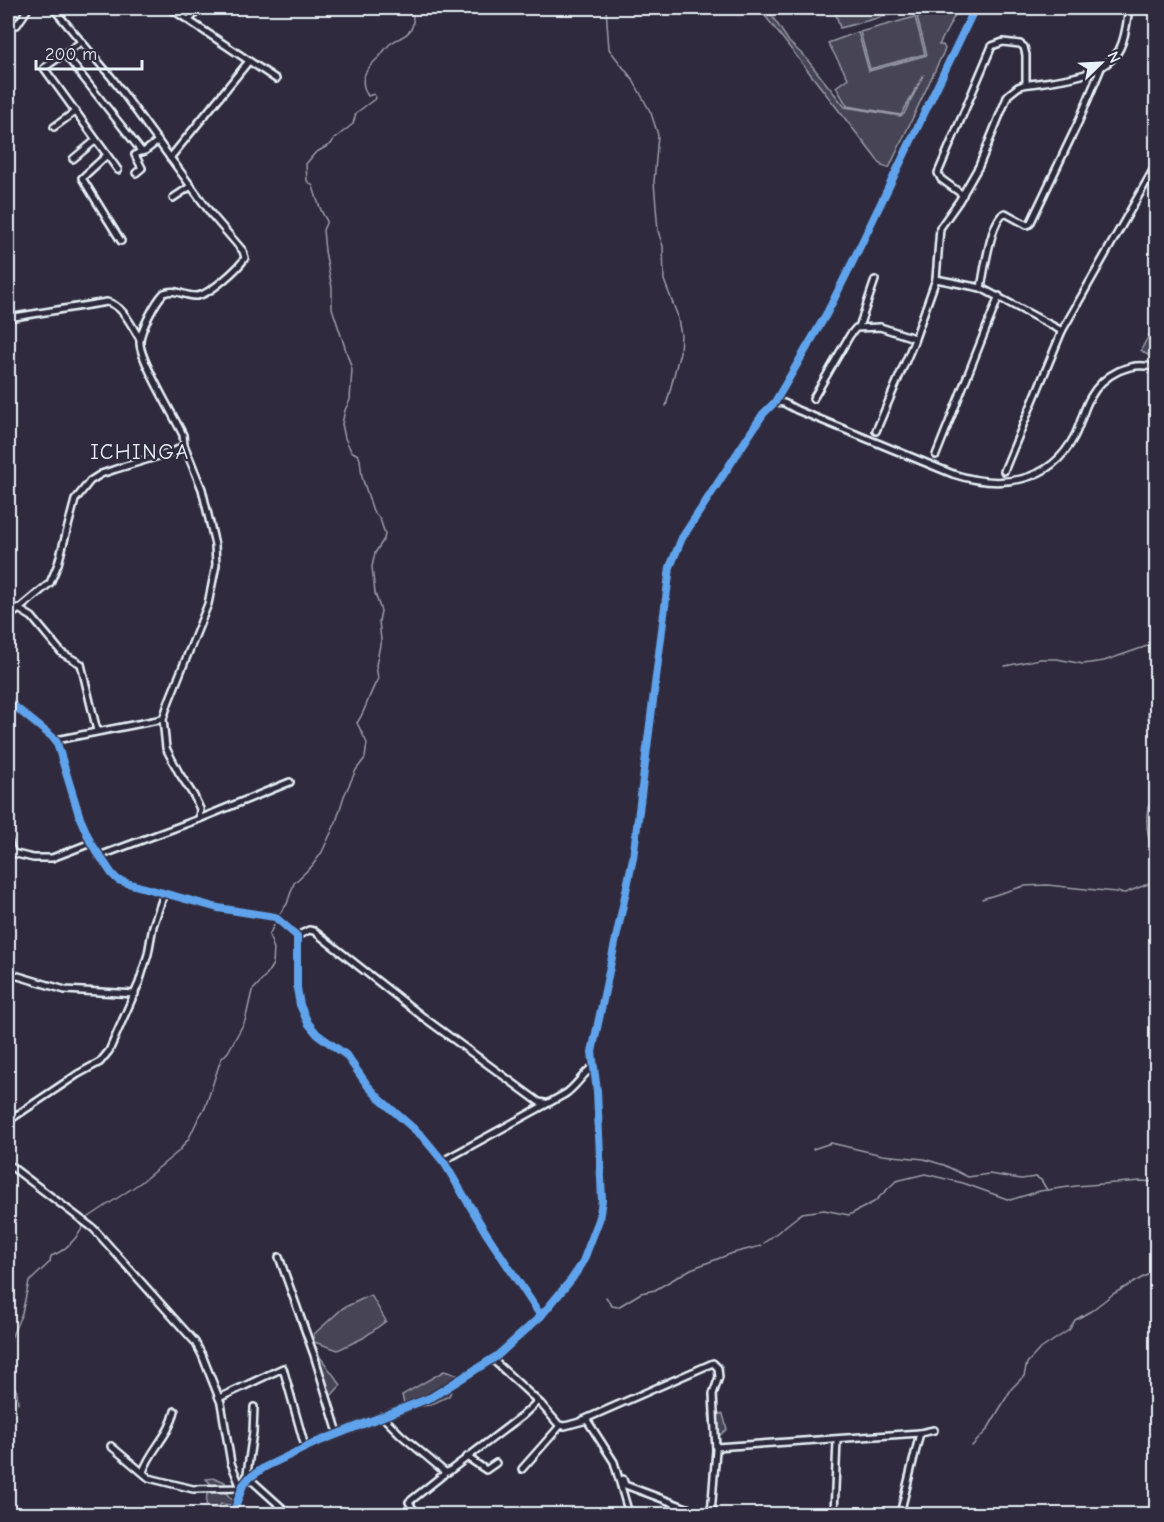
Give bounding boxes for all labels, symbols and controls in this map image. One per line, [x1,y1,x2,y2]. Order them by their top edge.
scale bar [36,33,142,71]
north arrow [1071,33,1131,93]
text: 200 m [45,44,97,65]
text: N [1103,49,1124,66]
district label: ICHINGA [90,439,190,465]

